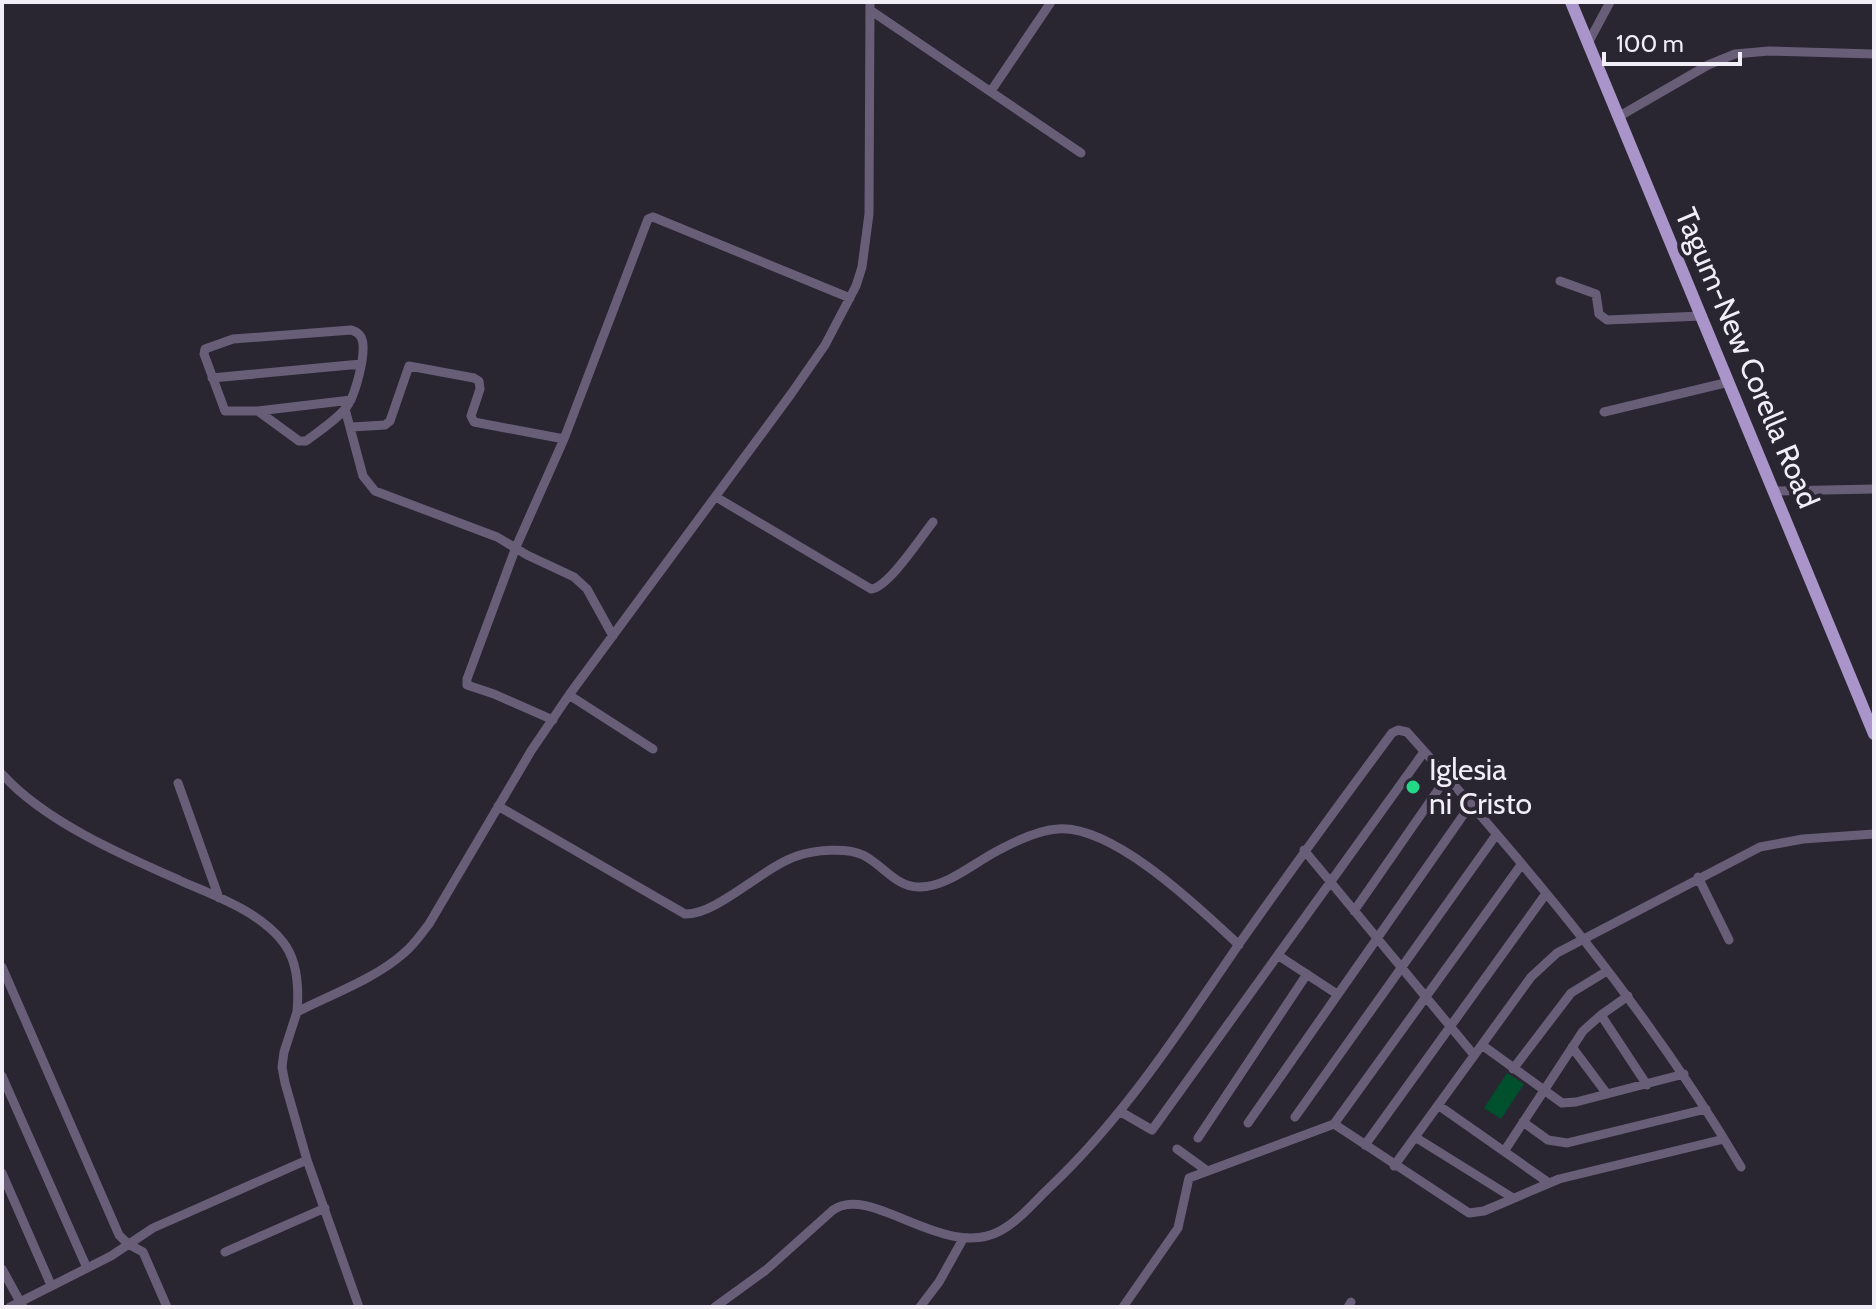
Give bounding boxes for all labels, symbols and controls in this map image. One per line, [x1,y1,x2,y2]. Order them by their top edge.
scale bar [1604,16,1740,66]
text: 100 m [1616,29,1684,58]
street label: Tagum-New Corella Road [1667,202,1827,513]
place label: Iglesia ni Cristo [1429,751,1532,822]
marker: Iglesia ni Cristo [1404,778,1422,796]

